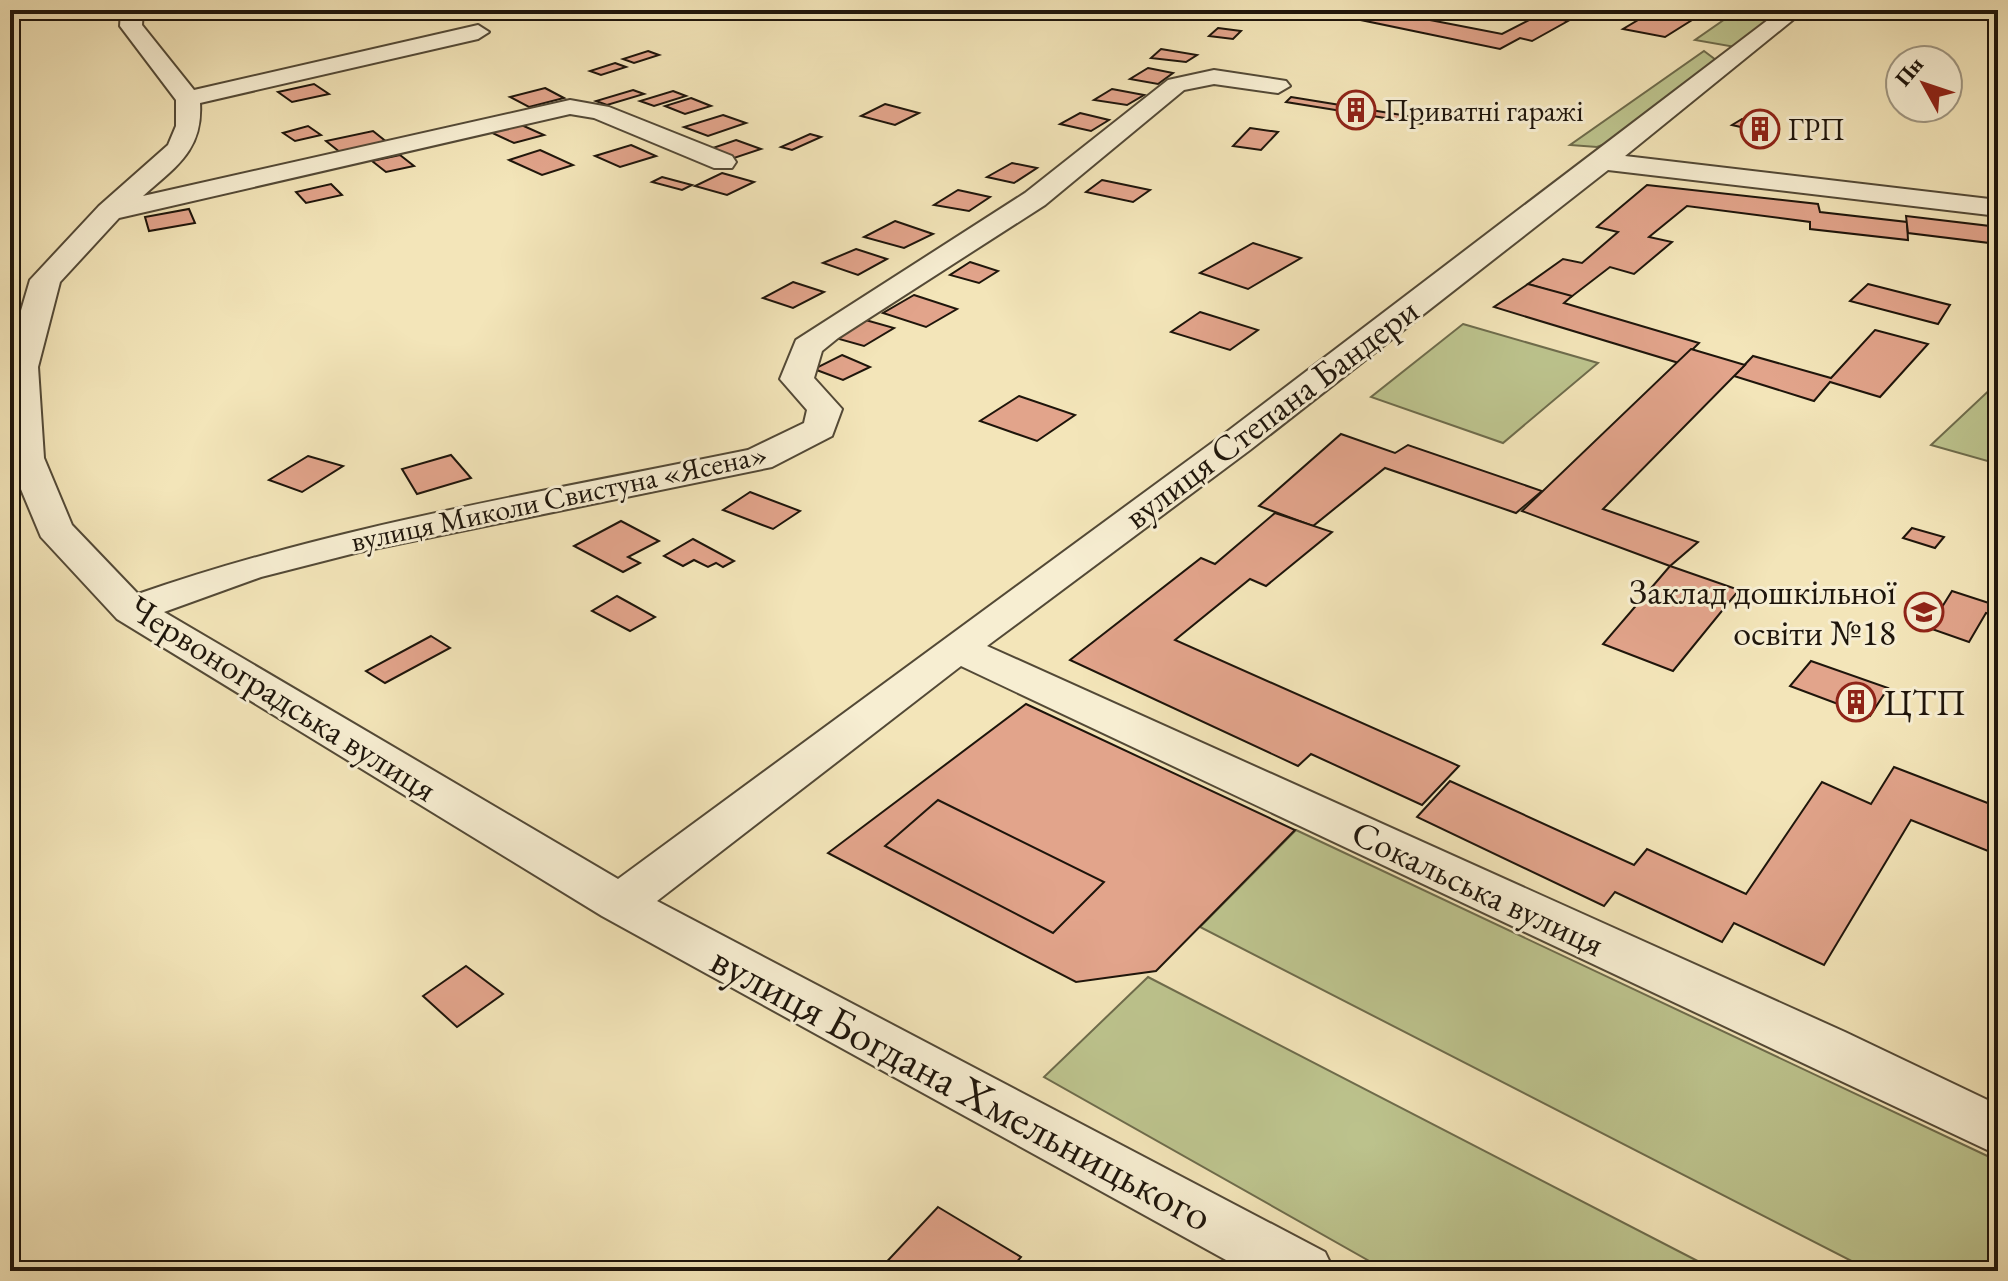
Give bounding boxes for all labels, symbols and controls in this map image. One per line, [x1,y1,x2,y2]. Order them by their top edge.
north arrow [1884,44,1964,124]
text: Пн [1888,50,1930,92]
building icon: Приватні гаражі [1335,89,1377,131]
place label: Приватні гаражі [1384,91,1584,130]
building icon: ГРП [1739,108,1781,150]
place label: ГРП [1788,110,1845,149]
street label: вулиця Степана Бандери [1114,287,1428,539]
street label: вулиця Миколи Свистуна «Ясена» [347,434,771,560]
place label: Заклад дошкільної освіти №18 [1629,568,1897,656]
street label: Червоноградська вулиця [120,584,446,812]
school or university icon: Заклад дошкільної освіти №18 [1903,591,1945,633]
place label: ЦТП [1884,679,1966,726]
building icon: ЦТП [1835,681,1877,723]
street label: Сокальська вулиця [1344,809,1612,967]
street label: вулиця Богдана Хмельницького [701,930,1223,1244]

